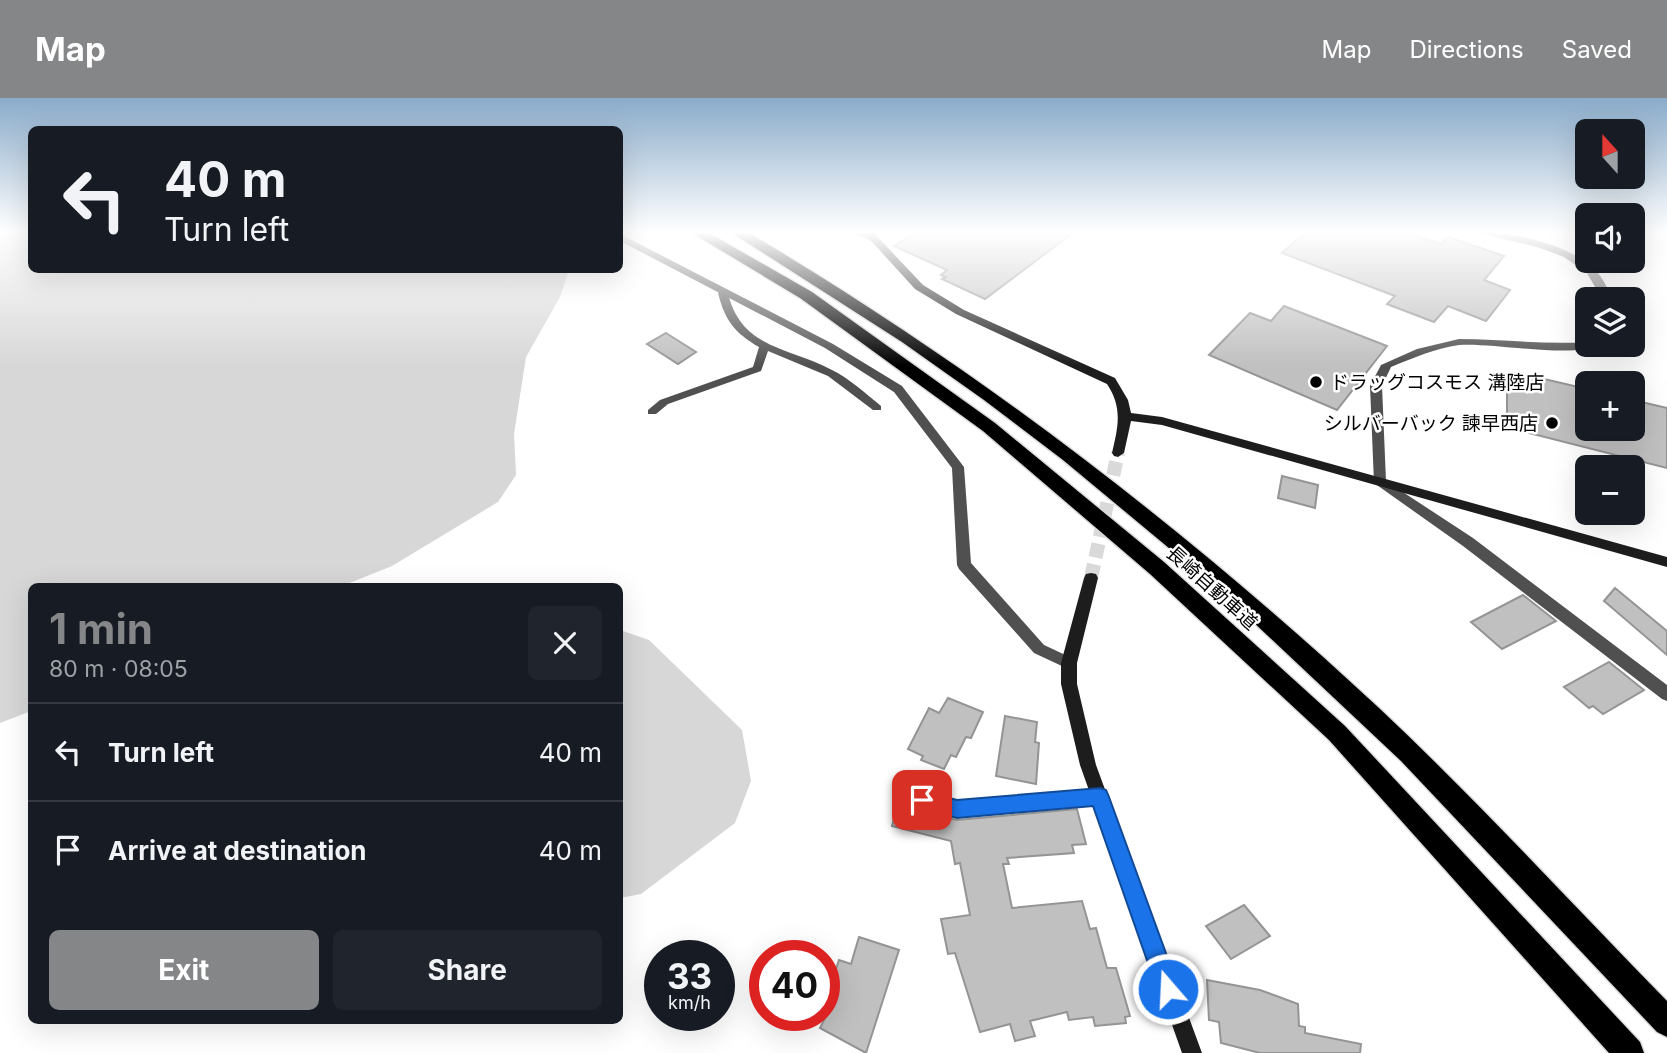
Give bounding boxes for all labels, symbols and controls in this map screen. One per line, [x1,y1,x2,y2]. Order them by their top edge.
text: Map [35,29,106,69]
text: Map [1322,35,1371,64]
text: Directions [1409,35,1524,64]
text: Saved [1562,35,1632,64]
north arrow [1575,119,1645,189]
map controls [1575,119,1645,525]
text: 40 m [164,150,287,209]
icon: left [49,154,140,245]
button: sound [1575,203,1645,273]
text: Turn left [164,210,289,249]
button: layers [1575,287,1645,357]
place label: ドラッグコスモス 溝陸店 [1330,371,1544,394]
button: + [1575,371,1645,441]
marker: ドラッグコスモス 溝陸店 [1308,374,1324,390]
place label: シルバーバック 諫早西店 [1324,412,1538,435]
marker: シルバーバック 諫早西店 [1544,415,1560,431]
button: − [1575,455,1645,525]
street label: 長崎自動車道 [1162,541,1262,635]
text: 1 min [49,603,153,654]
button: close [528,606,602,680]
text: 80 m · 08:05 [49,655,188,683]
icon: left [49,733,87,771]
text: Turn left [108,737,214,768]
text: 40 m [539,737,602,768]
pin [892,770,952,830]
icon: arrive [903,781,941,819]
icon: arrive [49,831,87,869]
text: Arrive at destination [108,835,367,866]
text: 40 m [539,835,602,866]
button: Exit [49,930,319,1010]
button: Share [333,930,602,1010]
speed limit sign: 40 [749,940,840,1031]
position arrow [1131,952,1205,1026]
text: 33 [667,955,712,997]
text: km/h [668,992,711,1013]

